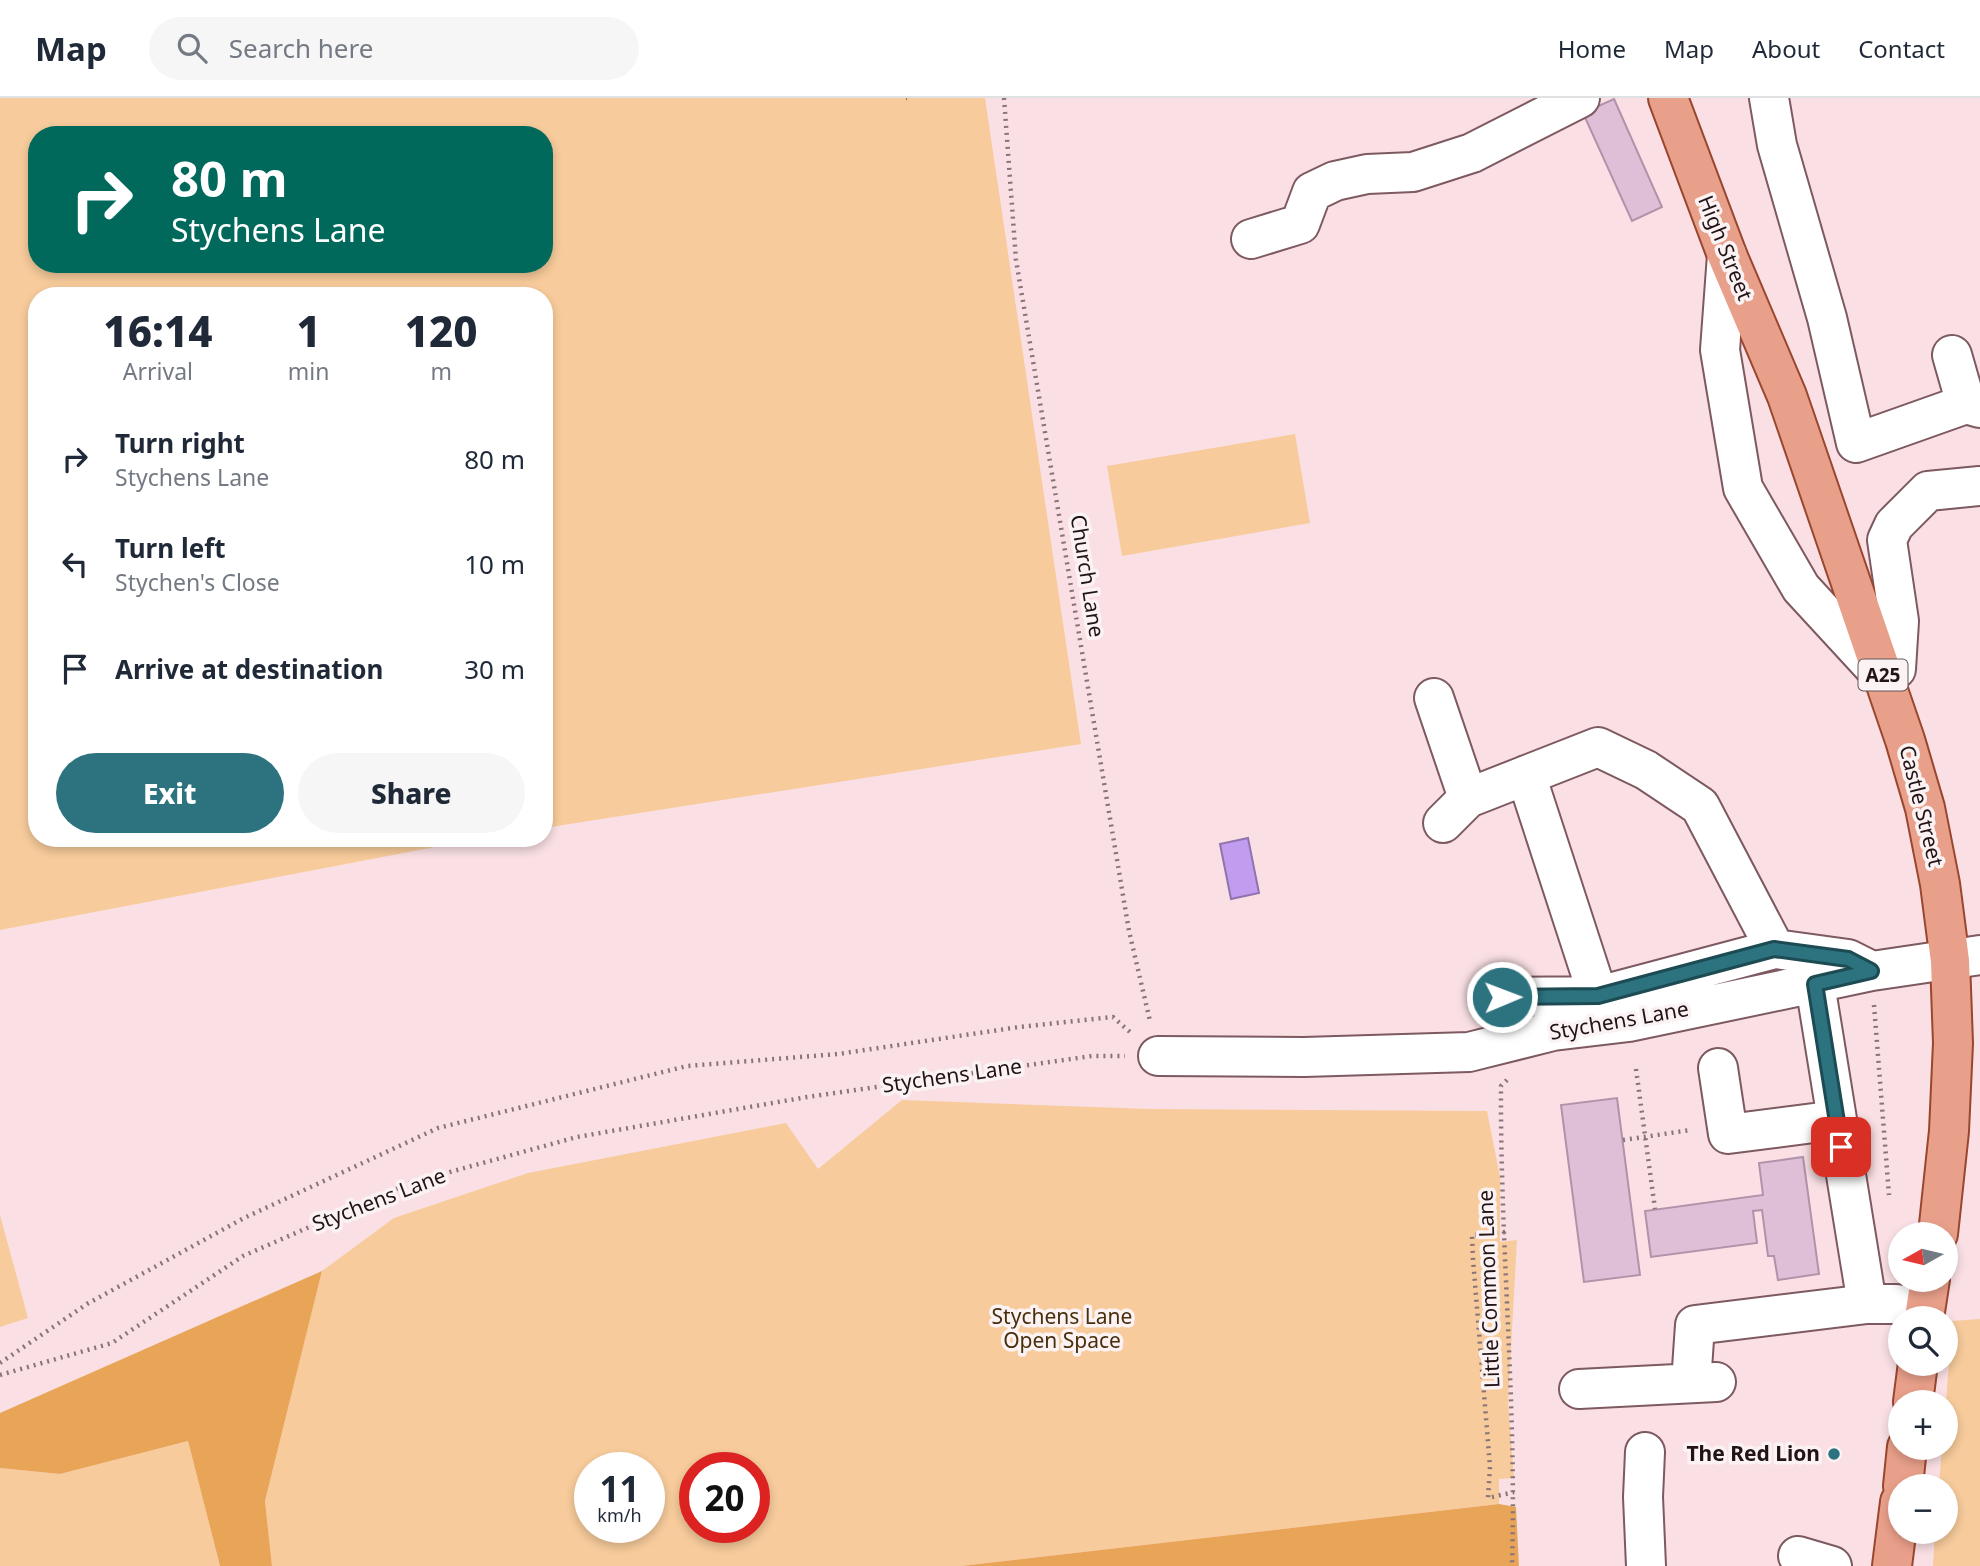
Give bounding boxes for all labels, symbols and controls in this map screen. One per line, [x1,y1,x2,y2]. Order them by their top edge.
search box [149,17,639,80]
text: Map [35,26,107,71]
icon: search [173,29,211,67]
text: Search here [229,30,373,66]
text: Home [1558,32,1626,65]
text: Map [1664,32,1714,65]
text: About [1752,32,1820,65]
text: Contact [1858,32,1945,65]
text: 80 m [171,145,288,211]
icon: right [56,154,147,245]
street label: High Street [1692,191,1760,305]
text: Stychens Lane [171,208,386,251]
text: 16:14 [103,302,212,359]
text: 1 [296,302,321,359]
text: 120 [405,302,478,359]
text: Arrival [123,355,193,387]
text: min [288,355,329,387]
text: m [430,355,452,387]
text: Turn right [115,425,245,461]
icon: right [56,440,94,478]
text: 80 m [464,441,525,477]
text: Stychens Lane [115,461,269,493]
street label: Church Lane [1064,513,1111,639]
text: Turn left [115,530,226,566]
icon: left [56,545,94,583]
text: 10 m [464,546,525,582]
text: Stychen's Close [115,566,280,598]
icon: arrive [56,650,94,688]
text: Arrive at destination [115,651,384,687]
text: 30 m [464,651,525,687]
road number: A25 [1858,660,1908,690]
street label: Castle Street [1893,742,1951,870]
button: Exit [56,753,284,833]
button: Share [298,753,525,833]
position arrow [1465,960,1539,1034]
street label: Stychens Lane [1547,994,1691,1046]
street label: Stychens Lane [880,1051,1024,1099]
pin [1811,1117,1871,1177]
icon: arrive [1822,1128,1860,1166]
street label: Stychens Lane [308,1161,449,1237]
street label: Little Common Lane [1471,1189,1505,1389]
north arrow [1888,1222,1958,1292]
map controls [1888,1222,1958,1544]
park label: Stychens Lane Open Space [992,1302,1132,1354]
button: search [1888,1306,1958,1376]
button: + [1888,1390,1958,1460]
place label: The Red Lion [1686,1439,1820,1467]
marker: The Red Lion [1826,1446,1842,1462]
speed limit sign: 20 [679,1452,770,1543]
text: 11 [599,1465,640,1512]
button: − [1888,1474,1958,1544]
text: km/h [597,1503,642,1527]

